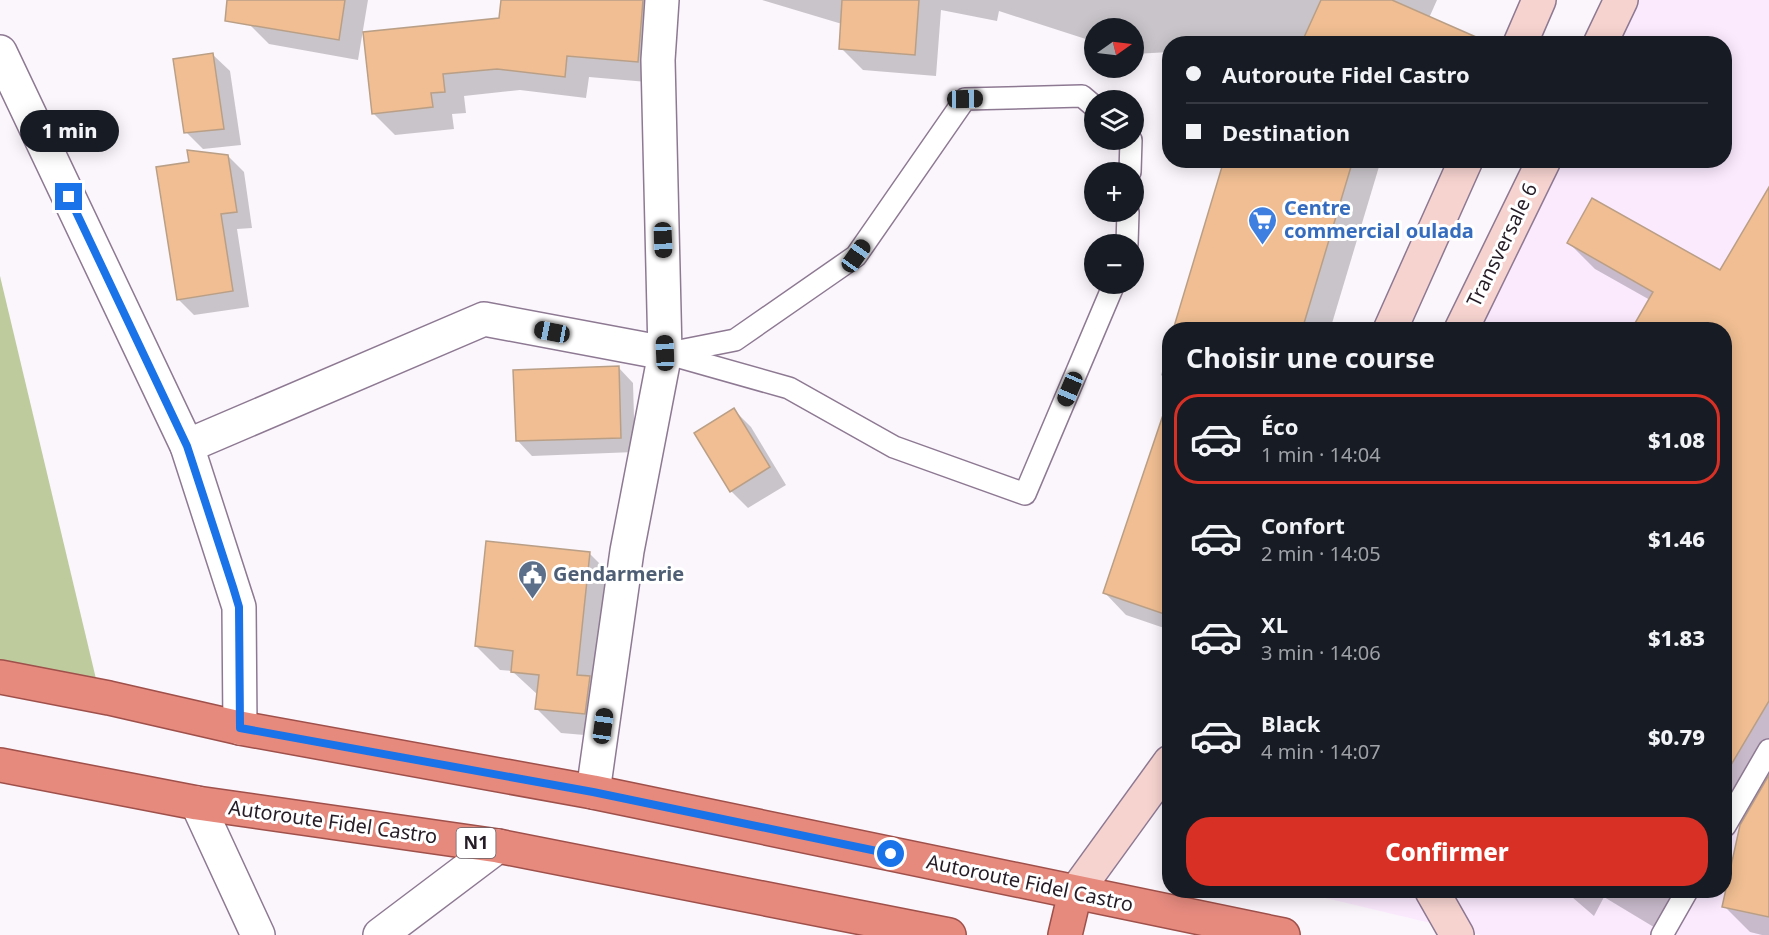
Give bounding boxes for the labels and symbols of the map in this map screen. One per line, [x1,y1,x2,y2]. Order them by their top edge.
north arrow [1084,18,1144,78]
car [947,90,983,108]
callout: 1 min [20,110,118,152]
street label: Transversale 6 [1460,178,1543,311]
route end [55,183,82,210]
place label: Centre commercial oulada [1284,194,1474,244]
supermarket icon: Centre commercial oulada [1247,204,1279,246]
car [653,222,673,258]
car [838,236,874,276]
car [533,320,571,344]
car [655,335,675,371]
car [1055,369,1085,409]
public building icon: Gendarmerie [516,558,548,600]
place label: Gendarmerie [553,560,684,587]
car [592,707,614,745]
street label: Autoroute Fidel Castro [227,793,439,850]
road number: N1 [456,828,496,858]
route start [877,840,904,867]
street label: Autoroute Fidel Castro [924,847,1136,918]

